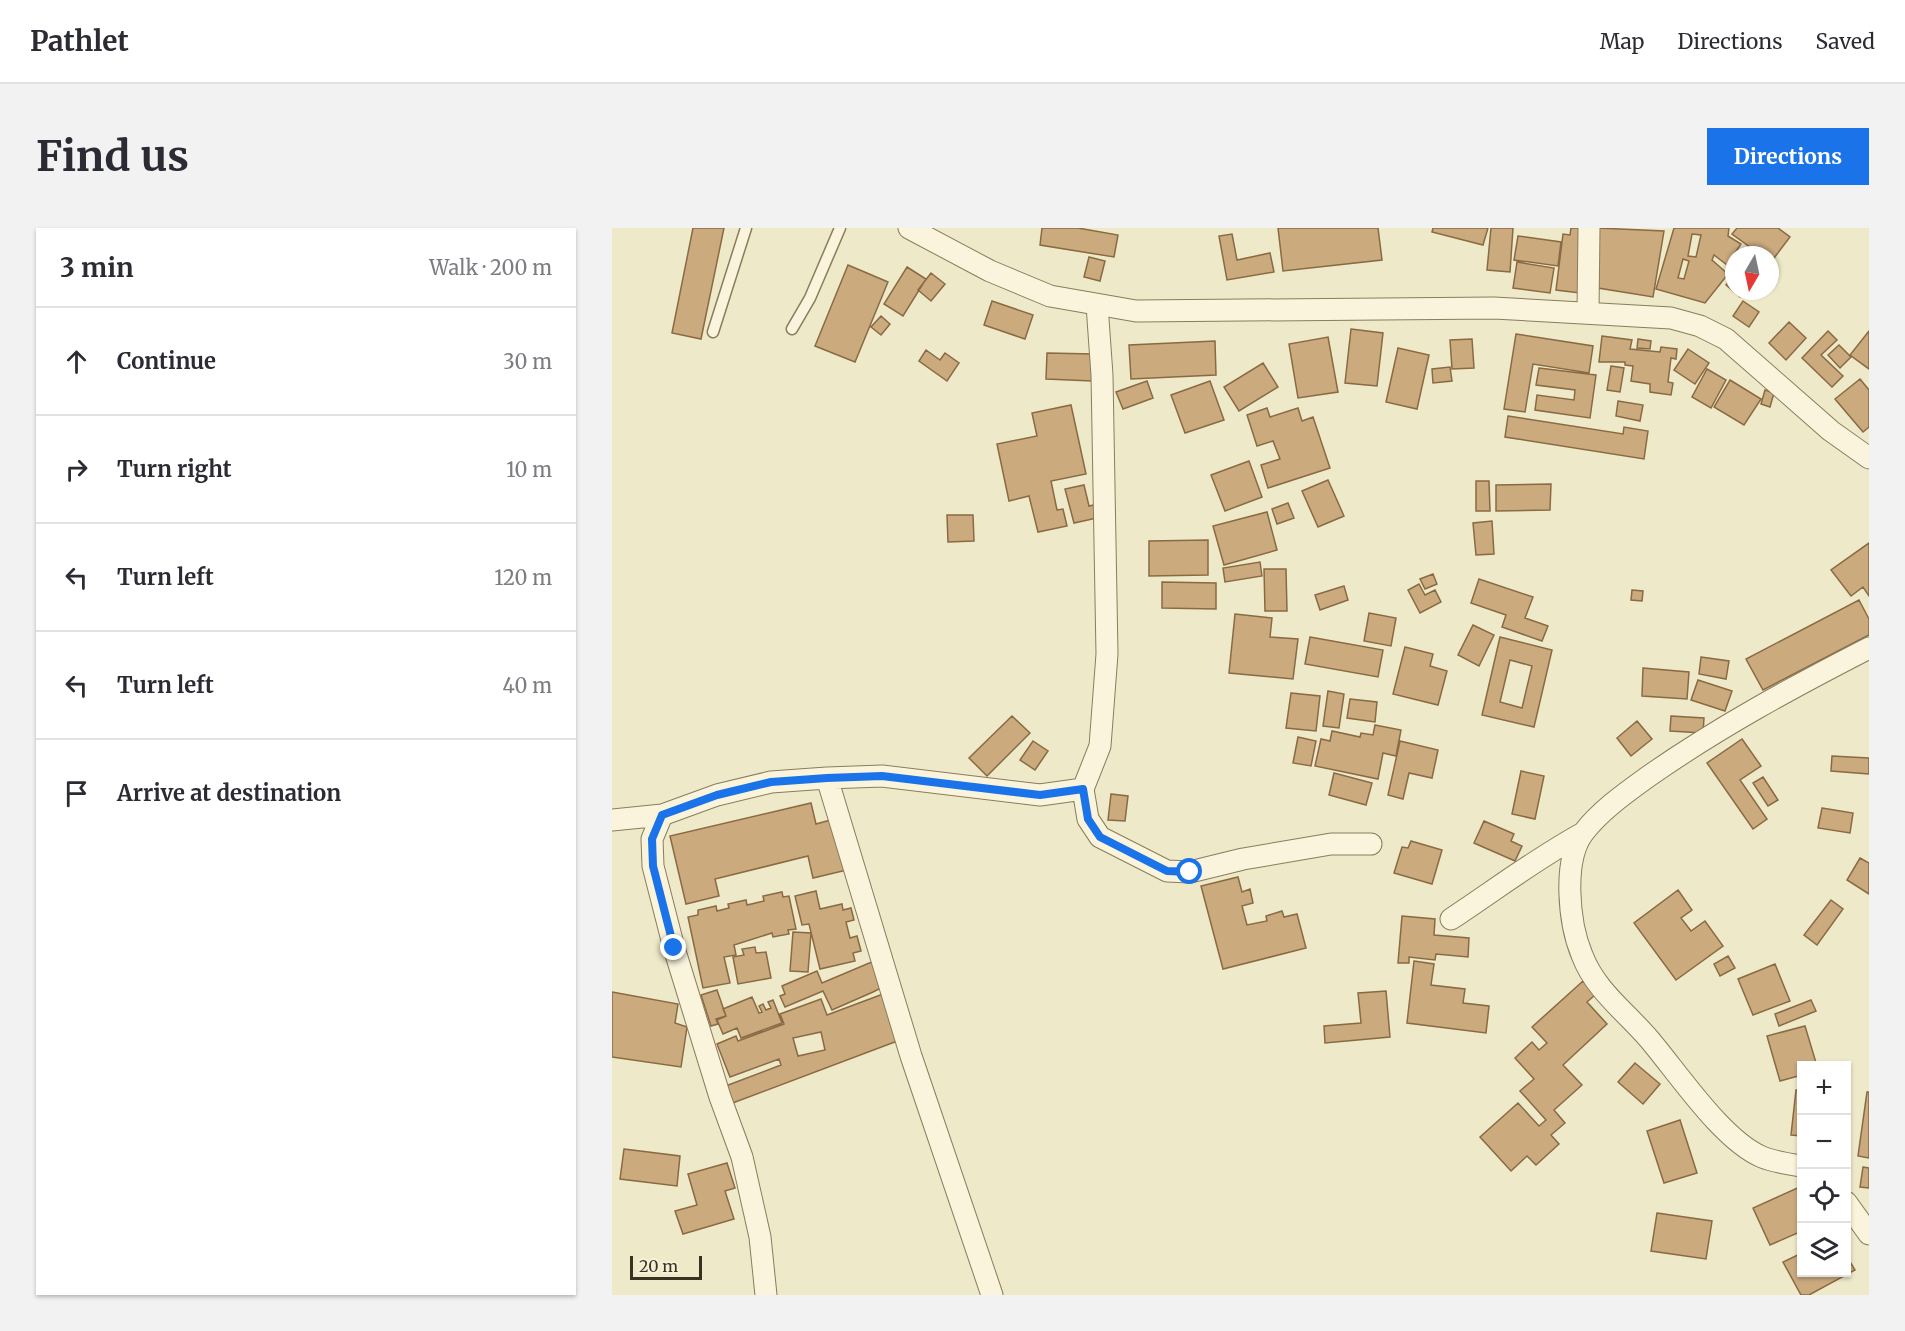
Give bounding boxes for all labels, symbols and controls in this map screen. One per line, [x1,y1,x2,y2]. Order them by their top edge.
text: Pathlet [30,23,129,59]
text: Map [1600,28,1644,55]
text: Directions [1677,28,1782,55]
text: Saved [1815,28,1875,55]
button: Directions [1707,128,1869,185]
text: Find us [36,130,189,182]
north arrow [1725,246,1779,300]
text: 3 min [60,251,134,284]
text: Walk · 200 m [429,255,552,280]
icon: ahead [60,345,93,378]
text: Continue [117,347,216,375]
text: 30 m [503,349,552,374]
icon: right [60,453,93,486]
text: Turn right [117,455,231,483]
text: 10 m [506,457,552,482]
icon: left [60,561,93,594]
text: Turn left [117,563,214,591]
text: 120 m [494,565,552,590]
icon: left [60,669,93,702]
text: Turn left [117,671,214,699]
text: 40 m [502,673,552,698]
icon: arrive [60,777,93,810]
text: Arrive at destination [117,779,341,807]
route start [1176,858,1202,884]
route end [660,934,686,960]
map controls [1797,1061,1851,1277]
button: + [1797,1061,1851,1115]
button: − [1797,1115,1851,1169]
button: locate [1797,1169,1851,1223]
button: layers [1797,1223,1851,1277]
scale bar [630,1253,702,1280]
text: 20 m [639,1256,678,1276]

